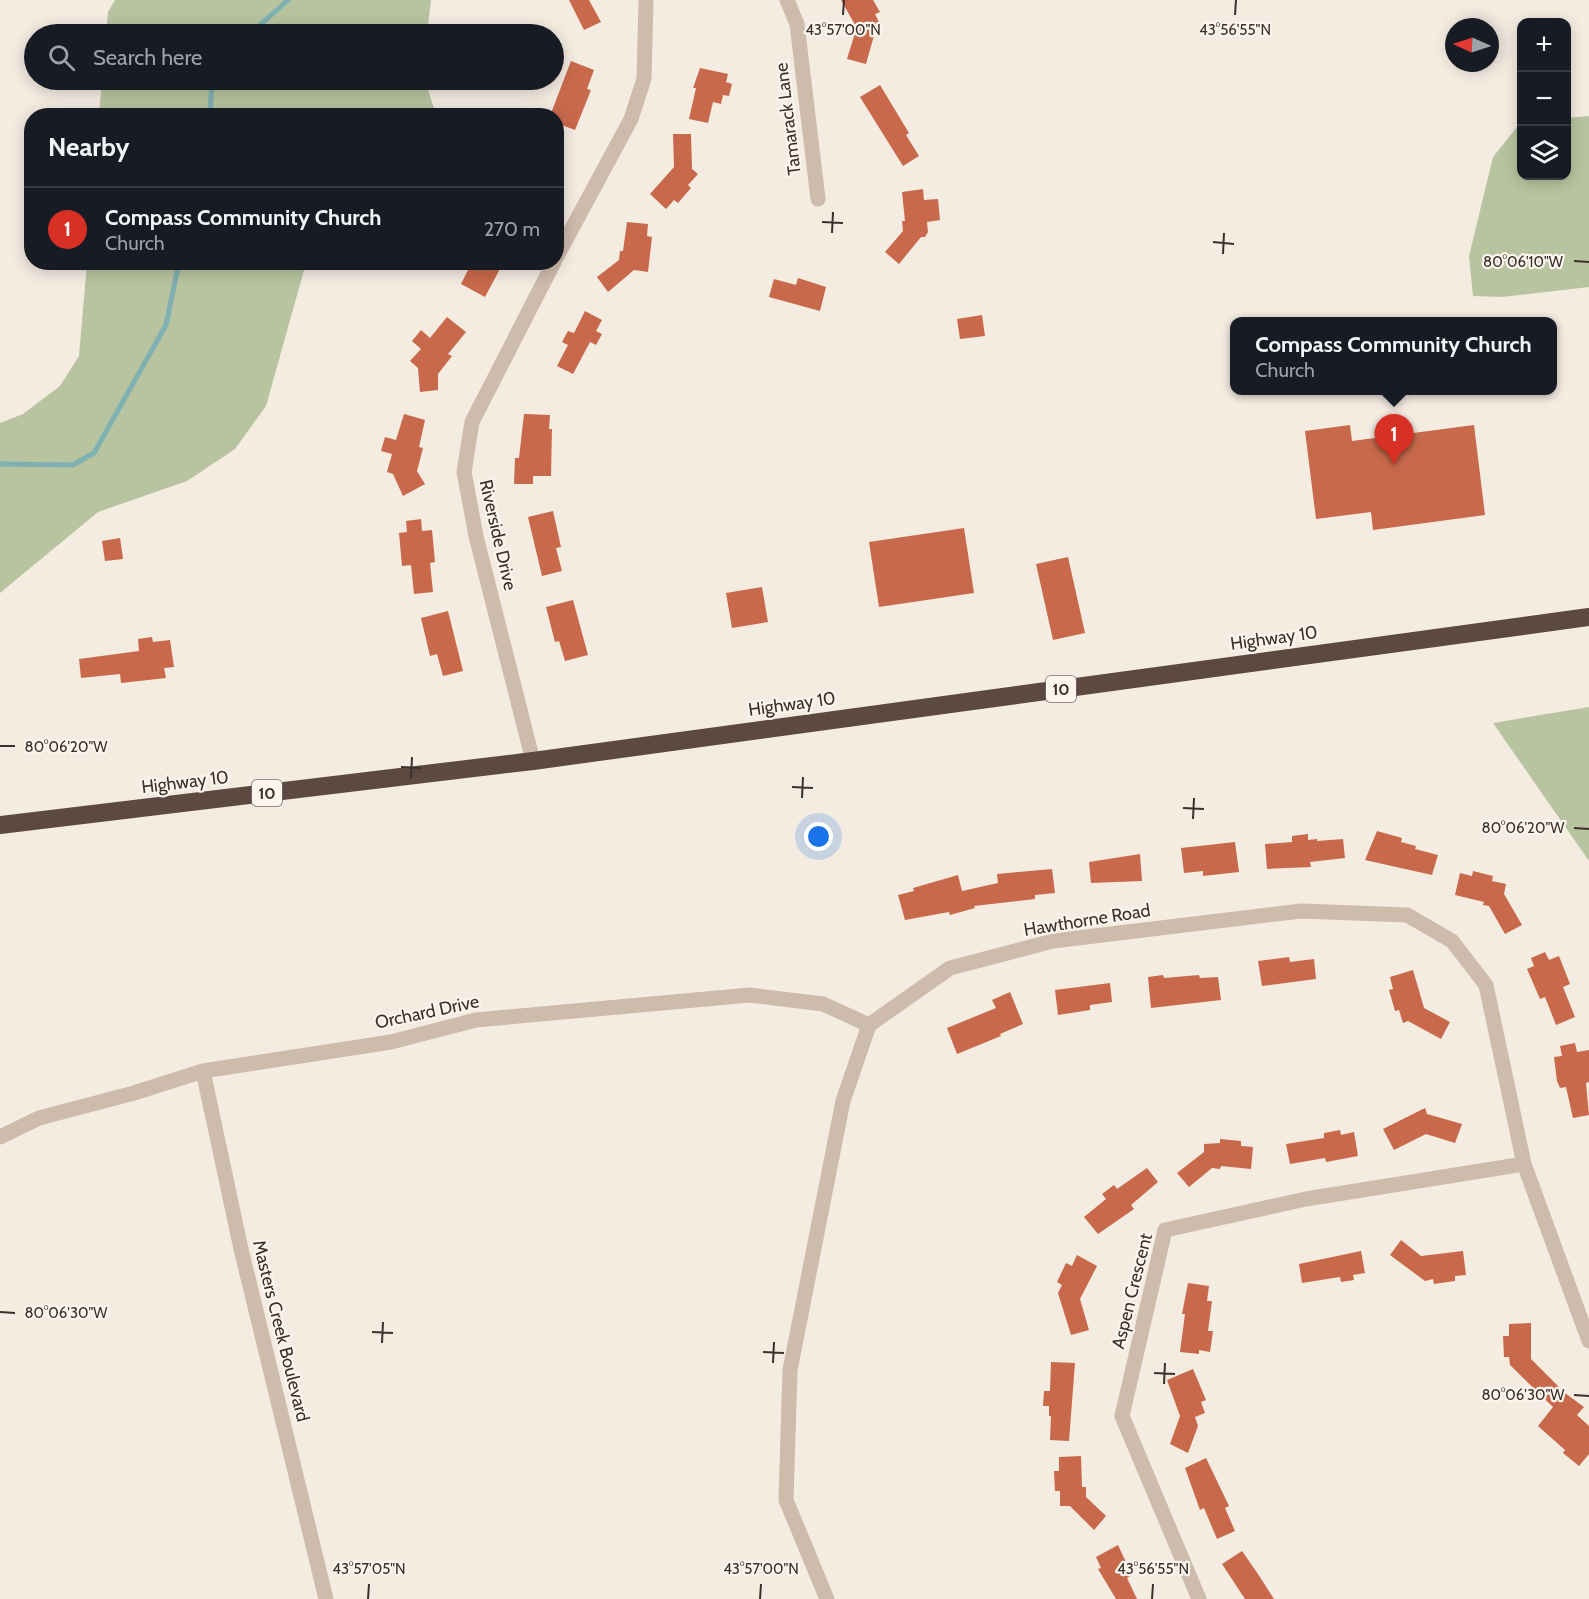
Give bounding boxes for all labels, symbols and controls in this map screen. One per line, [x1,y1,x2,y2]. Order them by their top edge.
north arrow [1445,18,1499,72]
map controls [1517,18,1571,180]
button: + [1517,18,1571,72]
text: 43°57'00"N [805,21,881,39]
text: 43°56'55"N [1199,21,1271,39]
search box [24,24,564,90]
icon: search [45,41,78,74]
text: Search here [93,44,202,71]
street label: Tamarack Lane [770,62,806,176]
button: − [1517,72,1571,126]
button: layers [1517,126,1571,180]
text: Nearby [48,131,129,163]
text: Compass Community Church [105,204,381,231]
text: 1 [64,217,71,241]
text: 270 m [484,217,540,241]
text: Church [105,231,165,255]
text: 80°06'10"W [1483,253,1564,271]
popup [1230,317,1557,395]
text: Compass Community Church [1255,331,1532,358]
text: Church [1255,358,1315,382]
pin: 1 [1374,414,1414,464]
street label: Riverside Drive [475,477,521,593]
street label: Highway 10 [1229,621,1319,655]
road number: 10 [1046,676,1076,702]
street label: Highway 10 [747,687,837,721]
text: 80°06'20"W [25,738,108,756]
street label: Highway 10 [140,766,230,798]
road number: 10 [252,780,282,806]
text: 80°06'20"W [1482,819,1565,837]
your location [804,822,833,851]
street label: Hawthorne Road [1022,899,1152,941]
street label: Orchard Drive [373,990,481,1034]
street label: Aspen Crescent [1107,1231,1157,1351]
street label: Masters Creek Boulevard [248,1238,314,1424]
text: 80°06'30"W [24,1304,108,1322]
text: 80°06'30"W [1481,1386,1565,1404]
text: 43°57'05"N [332,1560,406,1578]
text: 43°57'00"N [723,1560,799,1578]
text: 43°56'55"N [1117,1560,1189,1578]

